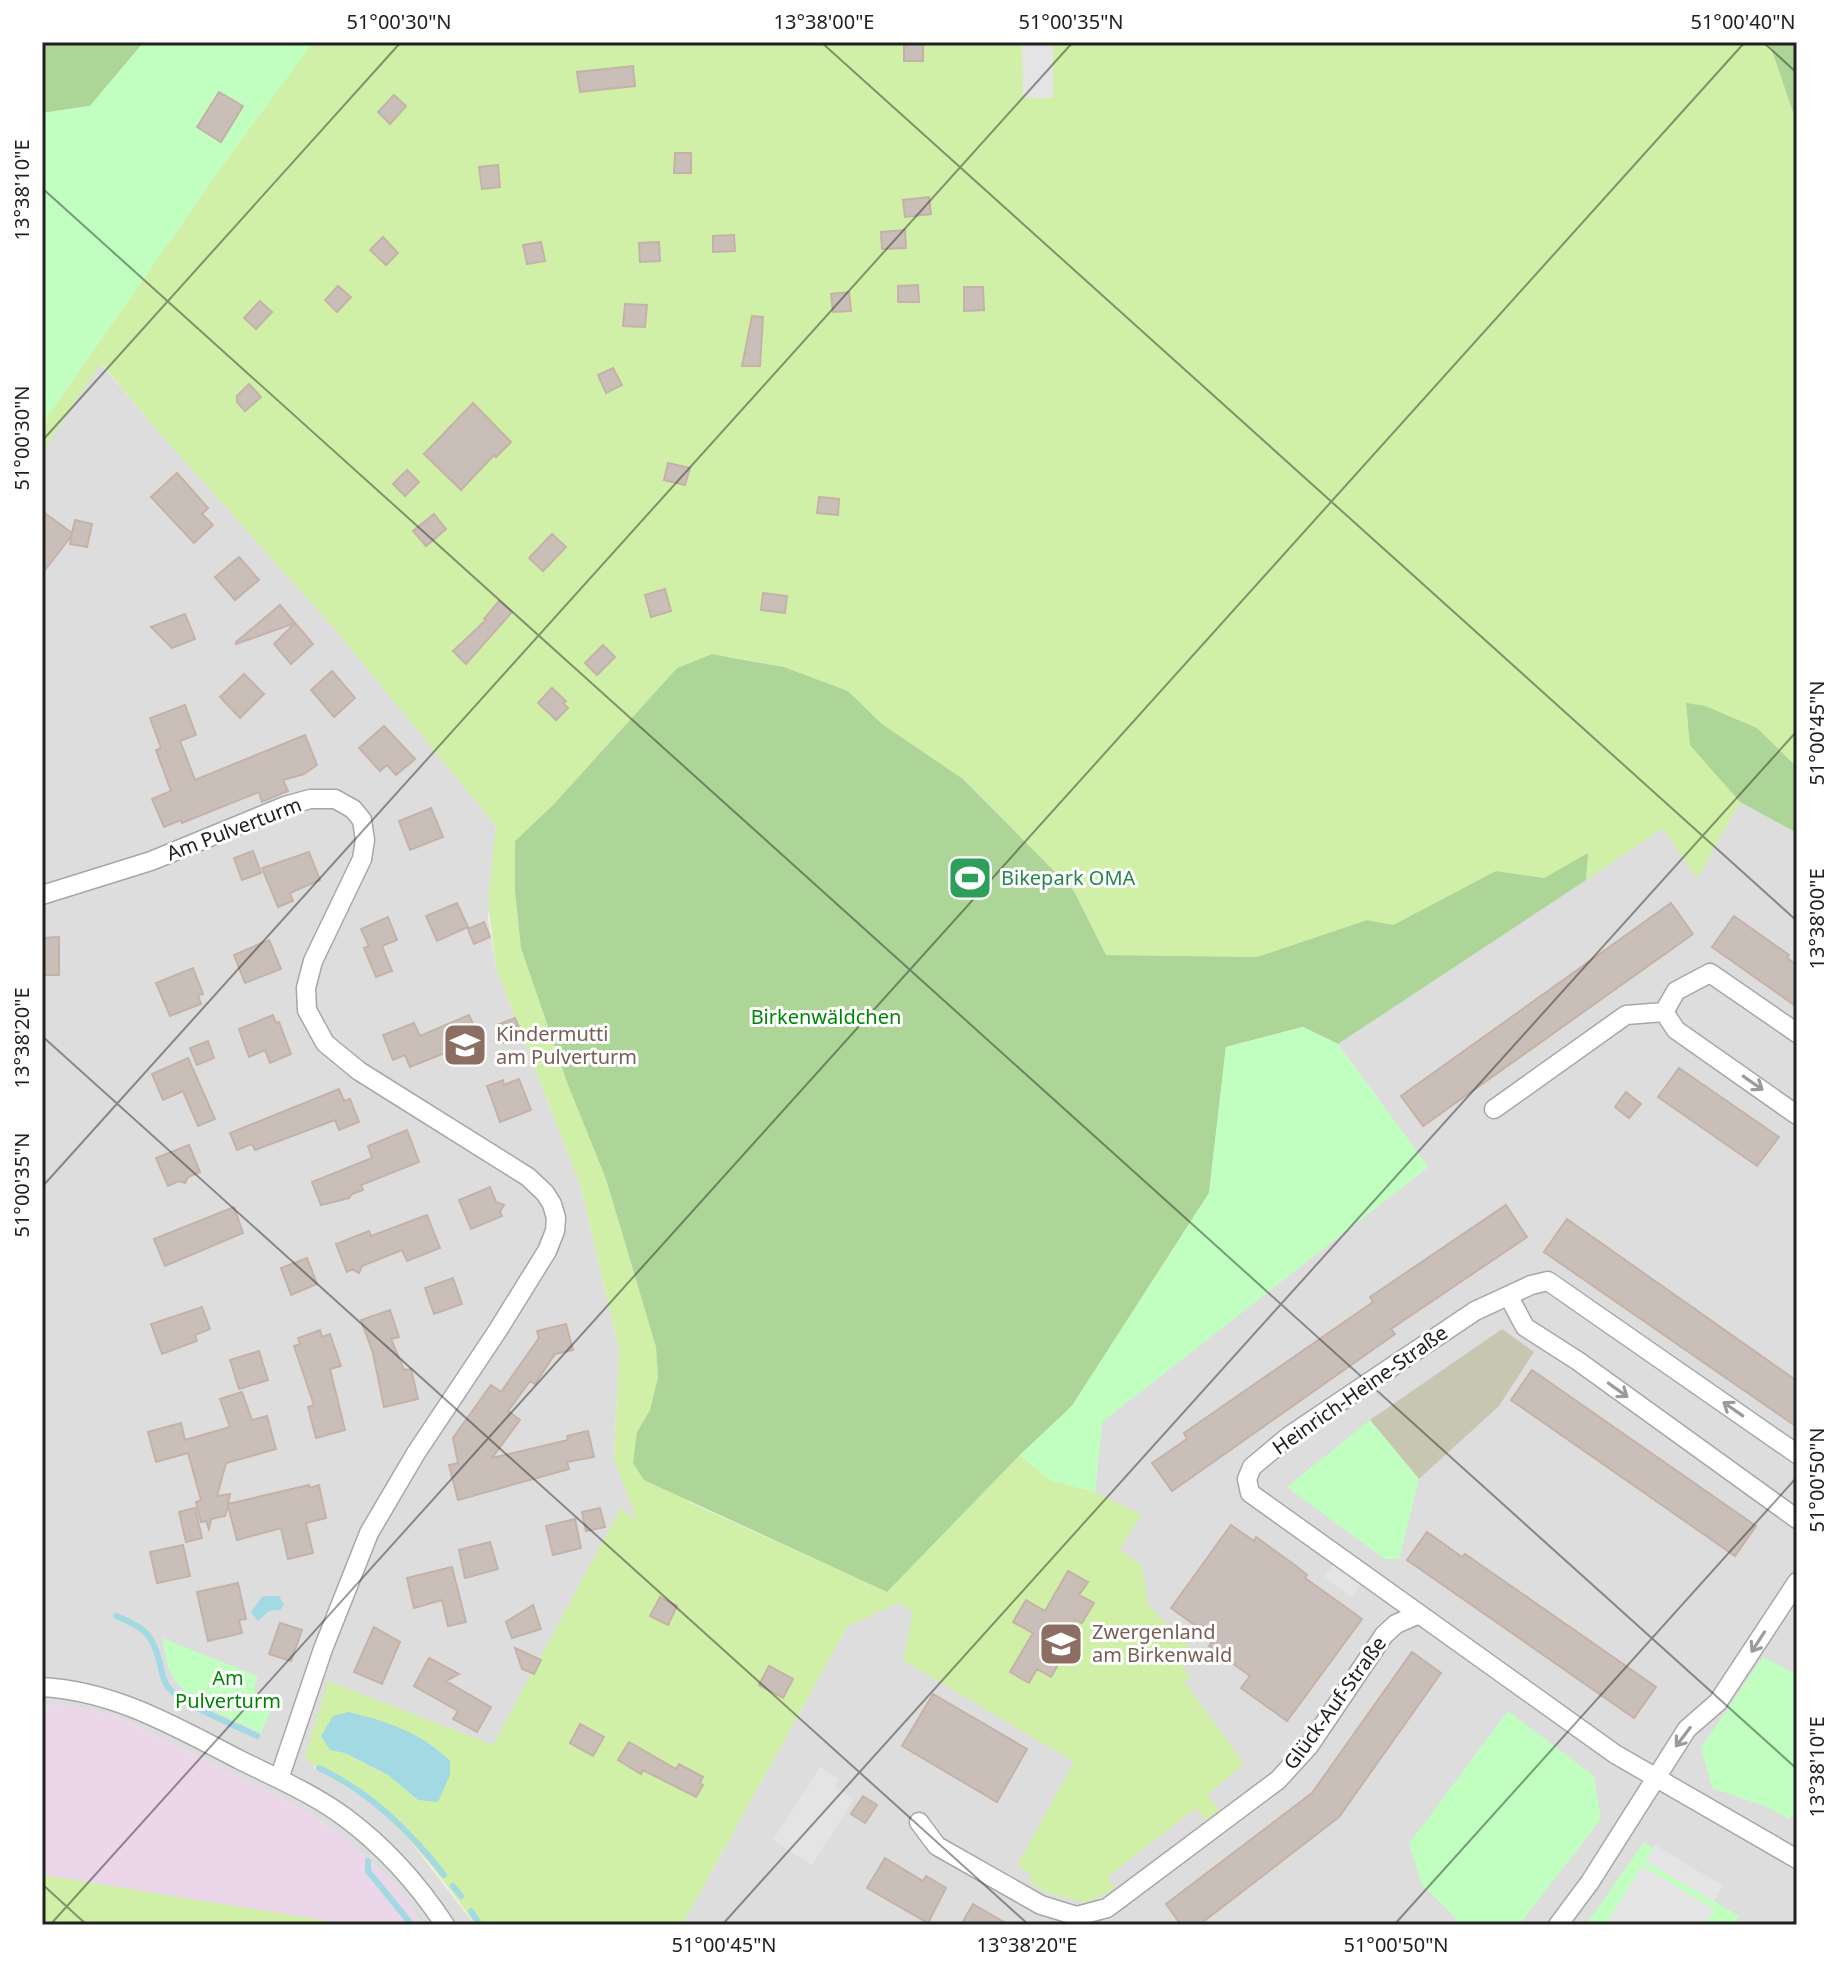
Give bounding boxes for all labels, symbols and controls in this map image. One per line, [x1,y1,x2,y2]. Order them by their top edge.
text: 51°00'30"N [346,8,452,35]
text: 13°38'00"E [774,8,874,35]
text: 51°00'35"N [1018,8,1124,35]
text: 51°00'40"N [1690,8,1796,35]
text: 13°38'10"E [8,140,35,240]
text: 51°00'30"N [8,385,35,491]
text: 51°00'45"N [1803,680,1830,786]
street label: Am Pulverturm [162,790,305,867]
sports icon: Bikepark OMA [946,854,994,902]
place label: Bikepark OMA [1001,864,1136,891]
text: 13°38'00"E [1803,869,1830,969]
text: 13°38'20"E [8,988,35,1088]
park label: Birkenwäldchen [751,1003,901,1030]
place label: Kindermutti am Pulverturm [496,1020,637,1070]
school or university icon: Kindermutti am Pulverturm [441,1021,489,1069]
one-way arrow [1741,1075,1763,1091]
text: 51°00'35"N [8,1132,35,1238]
street label: Heinrich-Heine-Straße [1267,1319,1453,1460]
one-way arrow [1606,1381,1628,1398]
one-way arrow [1723,1401,1745,1417]
text: 51°00'50"N [1803,1427,1830,1533]
place label: Zwergenland am Birkenwald [1092,1618,1232,1668]
school or university icon: Zwergenland am Birkenwald [1037,1620,1085,1668]
street label: Glück-Auf-Straße [1277,1631,1392,1775]
one-way arrow [1750,1631,1766,1653]
park label: Am Pulverturm [175,1664,281,1714]
text: 13°38'10"E [1803,1717,1830,1817]
one-way arrow [1674,1726,1691,1747]
text: 51°00'45"N [671,1931,777,1958]
text: 13°38'20"E [977,1931,1077,1958]
text: 51°00'50"N [1343,1931,1449,1958]

